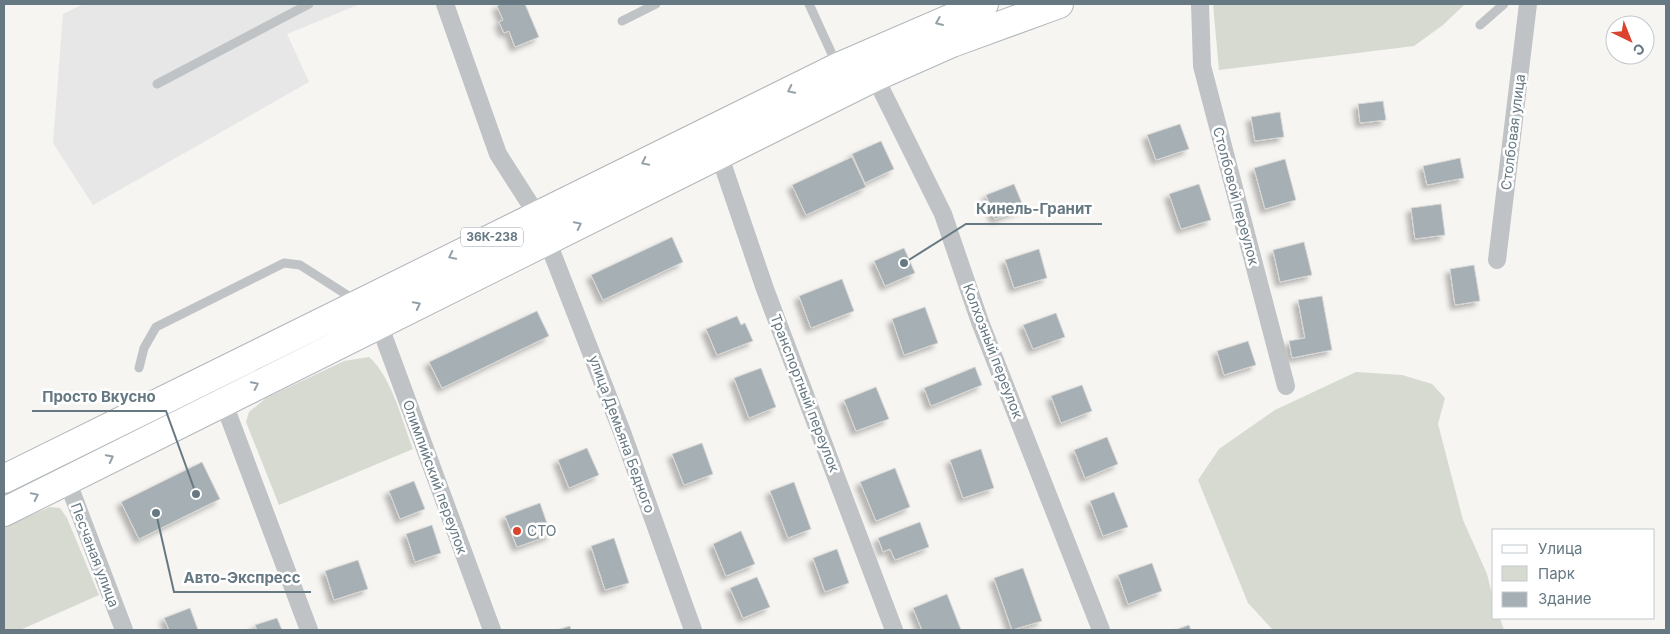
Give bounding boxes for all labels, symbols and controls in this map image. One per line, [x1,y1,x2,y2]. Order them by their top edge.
north arrow [1605,15,1655,65]
one-way arrow [935,16,944,27]
text: С [1630,40,1649,60]
street label: Столбовая улица [1497,73,1528,191]
one-way arrow [787,84,796,95]
street label: Столбовой переулок [1210,125,1263,267]
one-way arrow [641,156,650,166]
callout: Кинель-Гранит [966,194,1102,224]
text: Кинель-Гранит [976,199,1092,218]
one-way arrow [572,221,581,231]
road number: 36К-238 [461,228,523,246]
one-way arrow [448,250,457,260]
street label: Колхозный переулок [960,281,1027,421]
one-way arrow [411,301,420,311]
street label: Транспортный переулок [767,311,844,475]
street label: улица Демьяна Бедного [586,353,659,515]
callout: Просто Вкусно [32,381,166,411]
one-way arrow [250,381,259,391]
text: Просто Вкусно [42,387,156,406]
street label: Олимпийский переулок [400,397,471,557]
one-way arrow [105,454,114,464]
one-way arrow [30,492,39,502]
street label: Песчаная улица [68,500,123,609]
place label: СТО [527,522,557,539]
marker: СТО [511,525,523,537]
legend [1492,529,1655,619]
text: Улица [1538,539,1582,558]
callout: Авто-Экспресс [174,562,311,592]
text: Парк [1538,564,1575,583]
text: Авто-Экспресс [184,568,301,587]
text: Здание [1538,589,1592,608]

